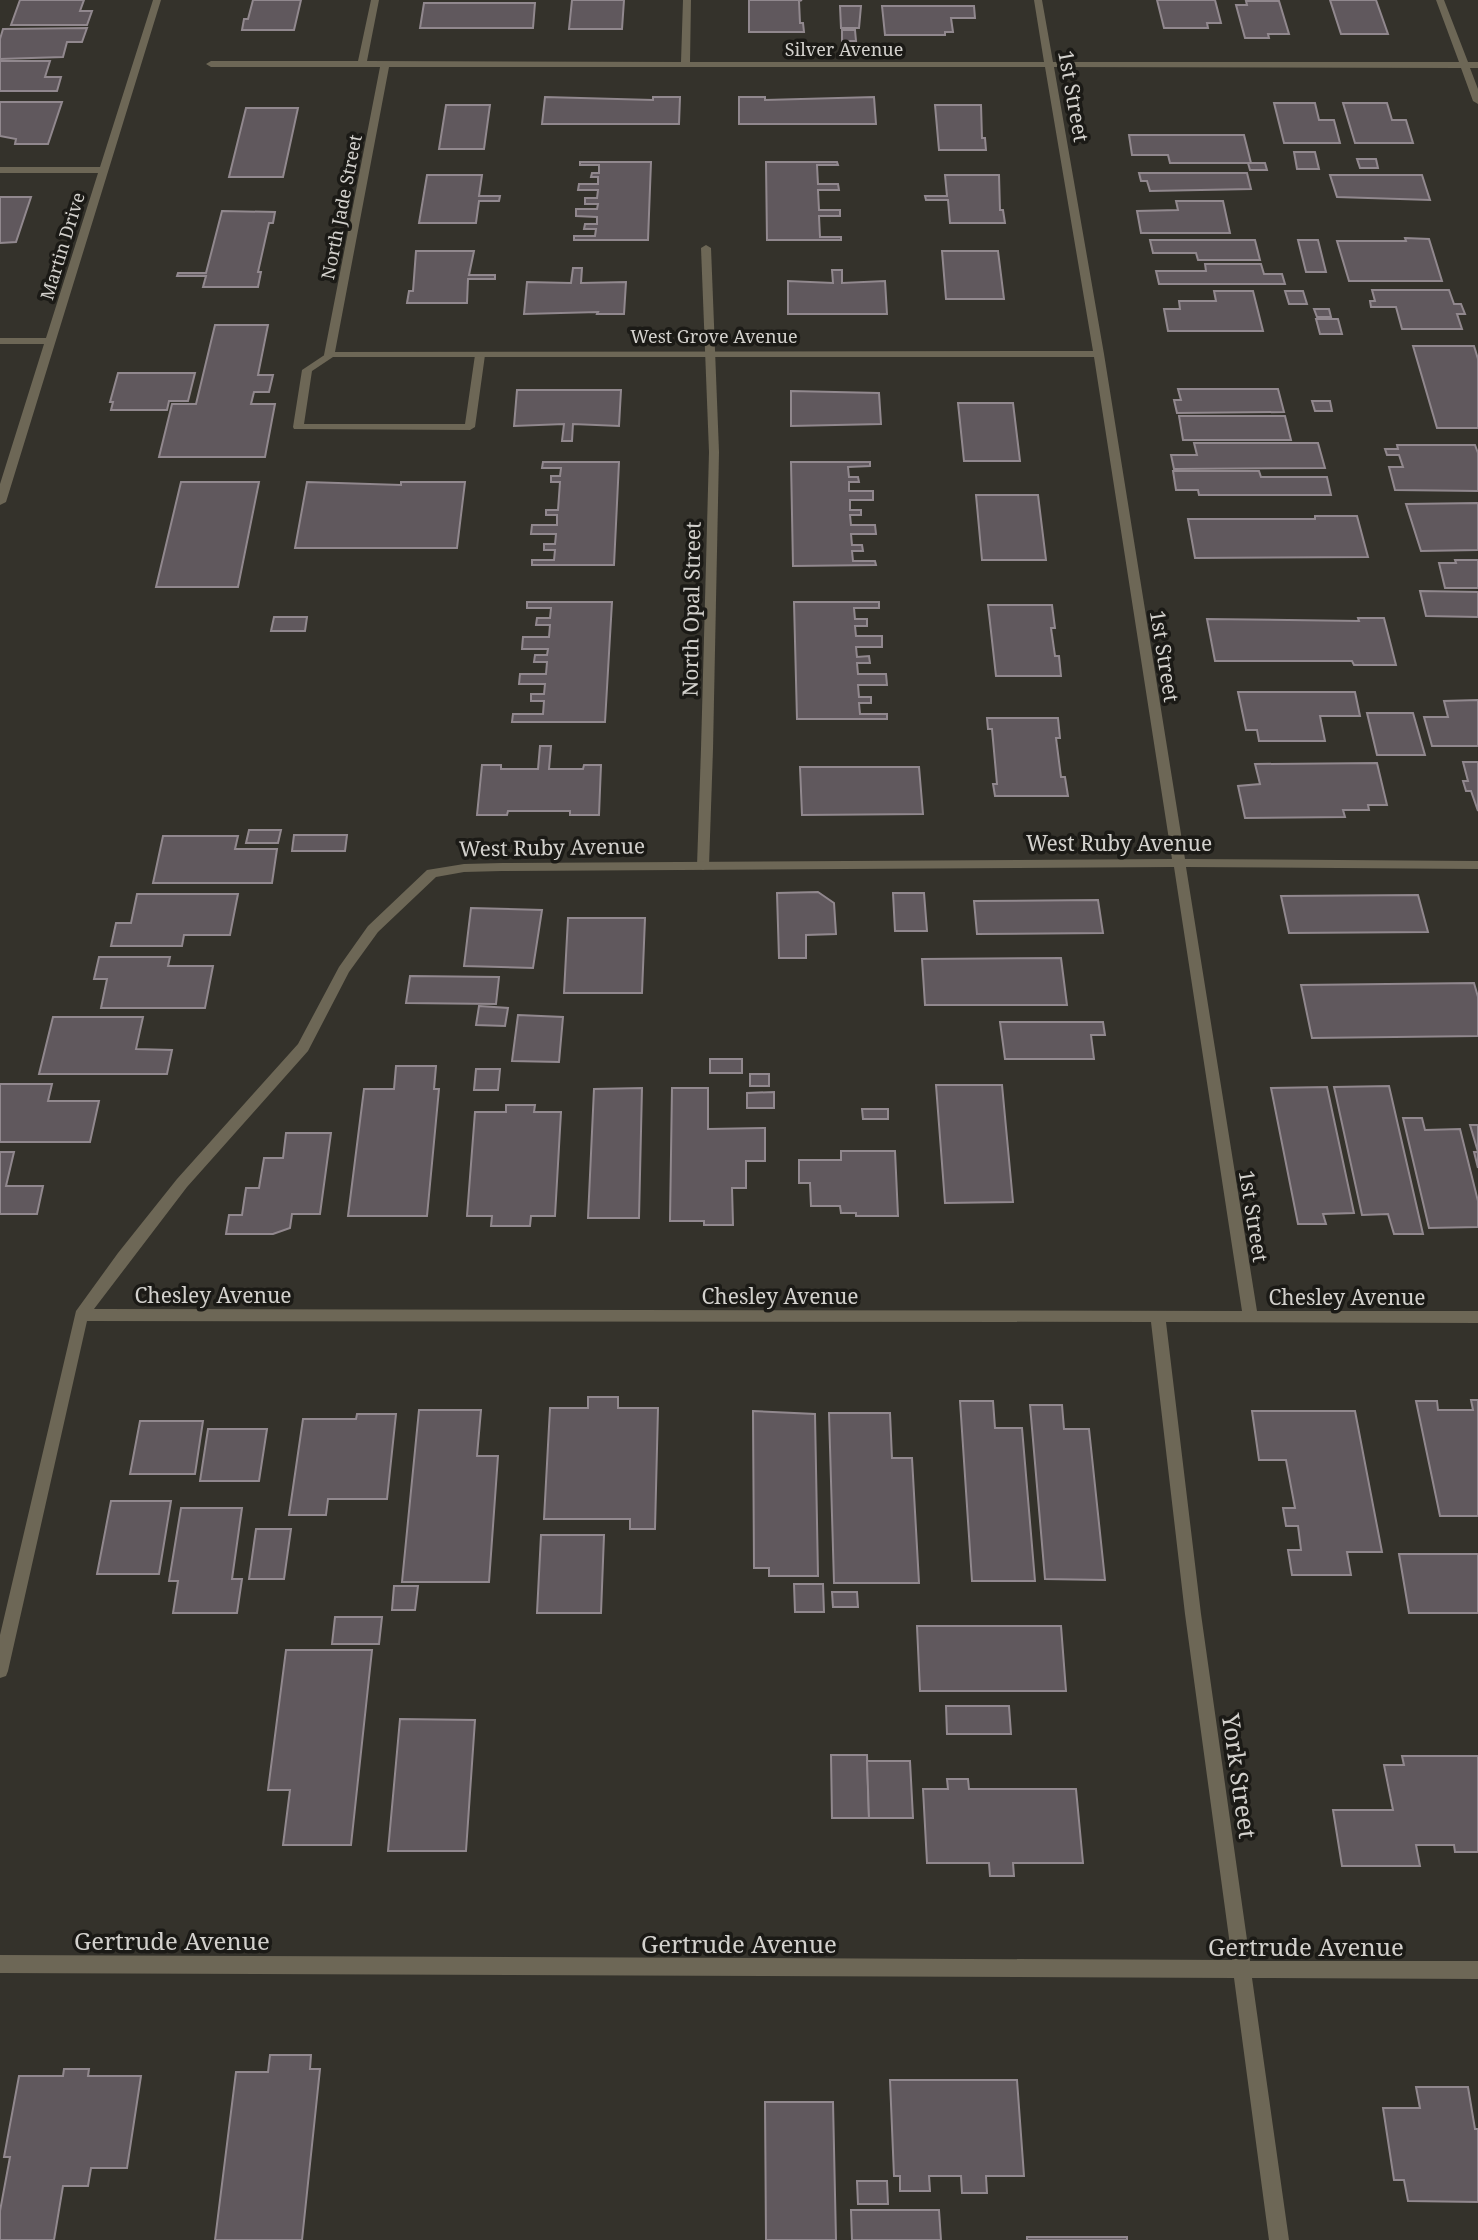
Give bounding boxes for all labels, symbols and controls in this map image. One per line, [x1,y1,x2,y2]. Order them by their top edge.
street label: Silver Avenue [785,37,903,61]
street label: 1st Street [1052,48,1096,144]
street label: North Jade Street [315,132,367,282]
street label: Martin Drive [34,189,90,303]
street label: West Grove Avenue [630,324,798,348]
street label: North Opal Street [675,521,707,697]
street label: 1st Street [1144,608,1186,704]
street label: West Ruby Avenue [1026,829,1212,857]
street label: West Ruby Avenue [459,831,645,863]
street label: 1st Street [1233,1168,1275,1264]
street label: Chesley Avenue [134,1281,292,1309]
street label: Chesley Avenue [701,1282,859,1310]
street label: Chesley Avenue [1268,1283,1426,1311]
street label: York Street [1215,1710,1265,1841]
street label: Gertrude Avenue [74,1924,270,1957]
street label: Gertrude Avenue [641,1927,837,1960]
street label: Gertrude Avenue [1208,1930,1404,1963]

